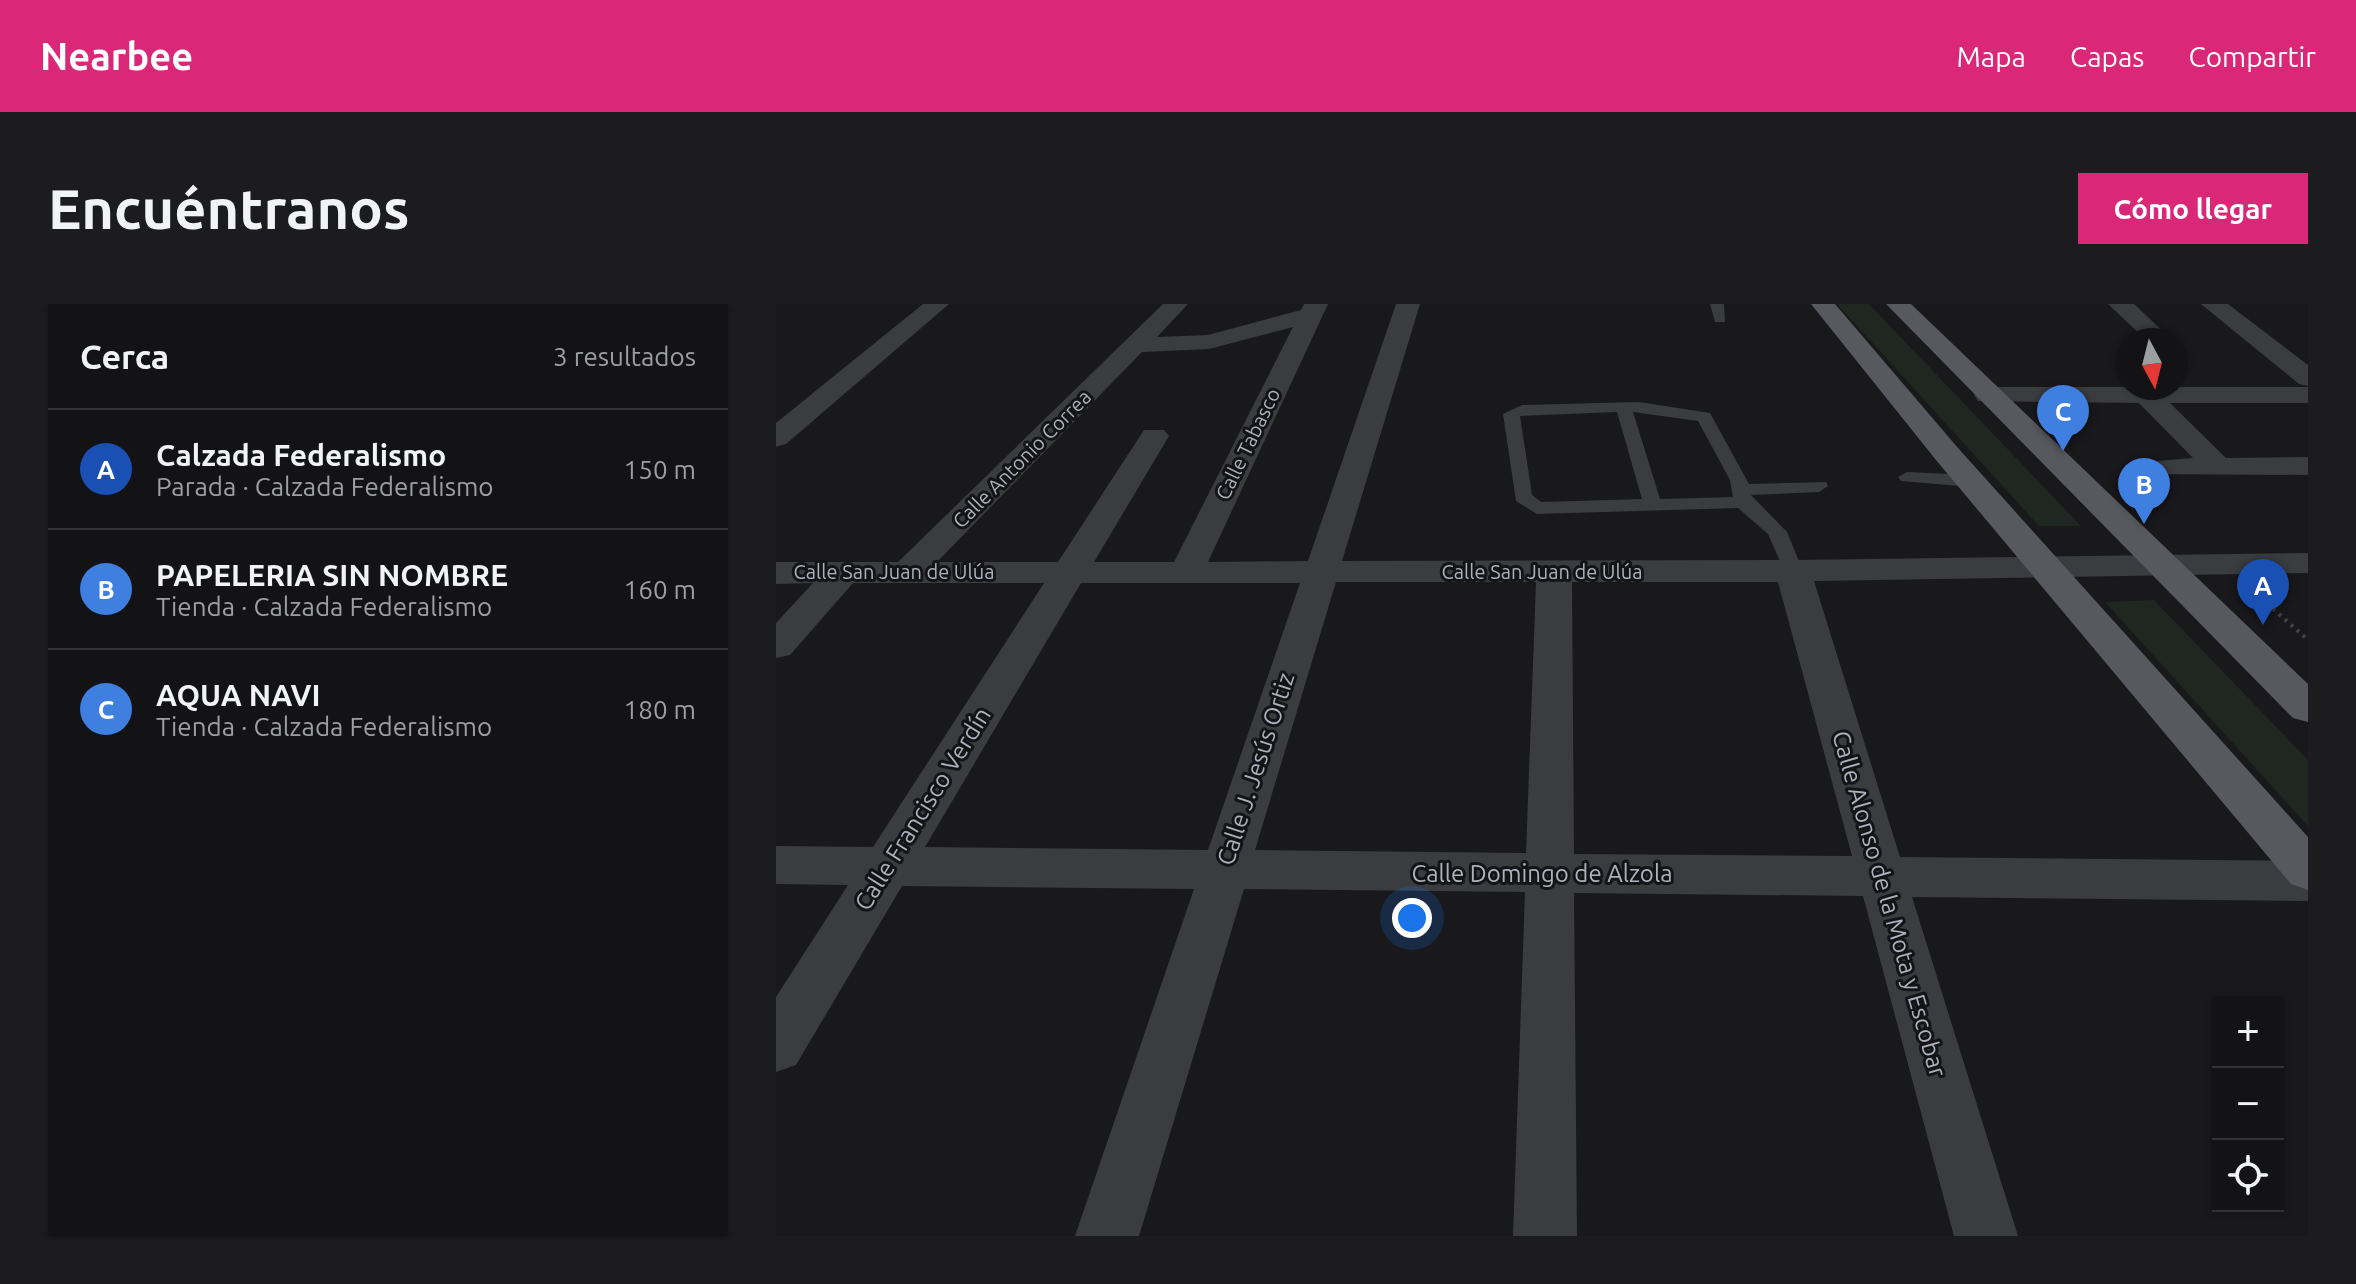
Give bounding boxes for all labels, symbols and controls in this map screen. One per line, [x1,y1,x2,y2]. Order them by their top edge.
text: Nearbee [40,35,193,77]
text: Mapa [1956,41,2026,72]
text: Capas [2070,41,2145,72]
text: Compartir [2189,41,2316,72]
button: Cómo llegar [2078,173,2308,244]
text: Encuéntranos [48,177,409,240]
north arrow [2116,328,2188,400]
text: Cerca [80,337,169,375]
text: 3 resultados [553,342,696,371]
street label: Calle Tabasco [1211,384,1284,503]
street label: Calle Antonio Correa [948,385,1095,532]
pin: C [2037,385,2089,451]
text: Calzada Federalismo [156,438,446,472]
text: A [97,455,115,484]
text: 150 m [624,455,696,484]
pin: B [2118,458,2170,524]
text: Parada · Calzada Federalismo [156,472,494,501]
text: PAPELERIA SIN NOMBRE [156,558,508,592]
pin: A [2237,559,2289,625]
street label: Calle San Juan de Ulúa [794,560,994,583]
street label: Calle San Juan de Ulúa [1442,560,1642,583]
text: B [97,575,115,604]
text: 160 m [624,575,696,604]
text: Tienda · Calzada Federalismo [156,592,492,621]
street label: Calle J. Jesús Ortiz [1212,669,1299,868]
text: AQUA NAVI [156,678,320,712]
text: C [98,695,114,724]
text: 180 m [624,695,696,724]
street label: Calle Francisco Verdín [849,702,996,915]
text: Tienda · Calzada Federalismo [156,712,492,741]
street label: Calle Alonso de la Mota y Escobar [1827,728,1952,1080]
street label: Calle Domingo de Alzola [1411,860,1673,887]
your location [1392,898,1432,938]
map controls [2212,996,2284,1212]
button: + [2212,996,2284,1068]
button: − [2212,1068,2284,1140]
button: locate [2212,1140,2284,1212]

